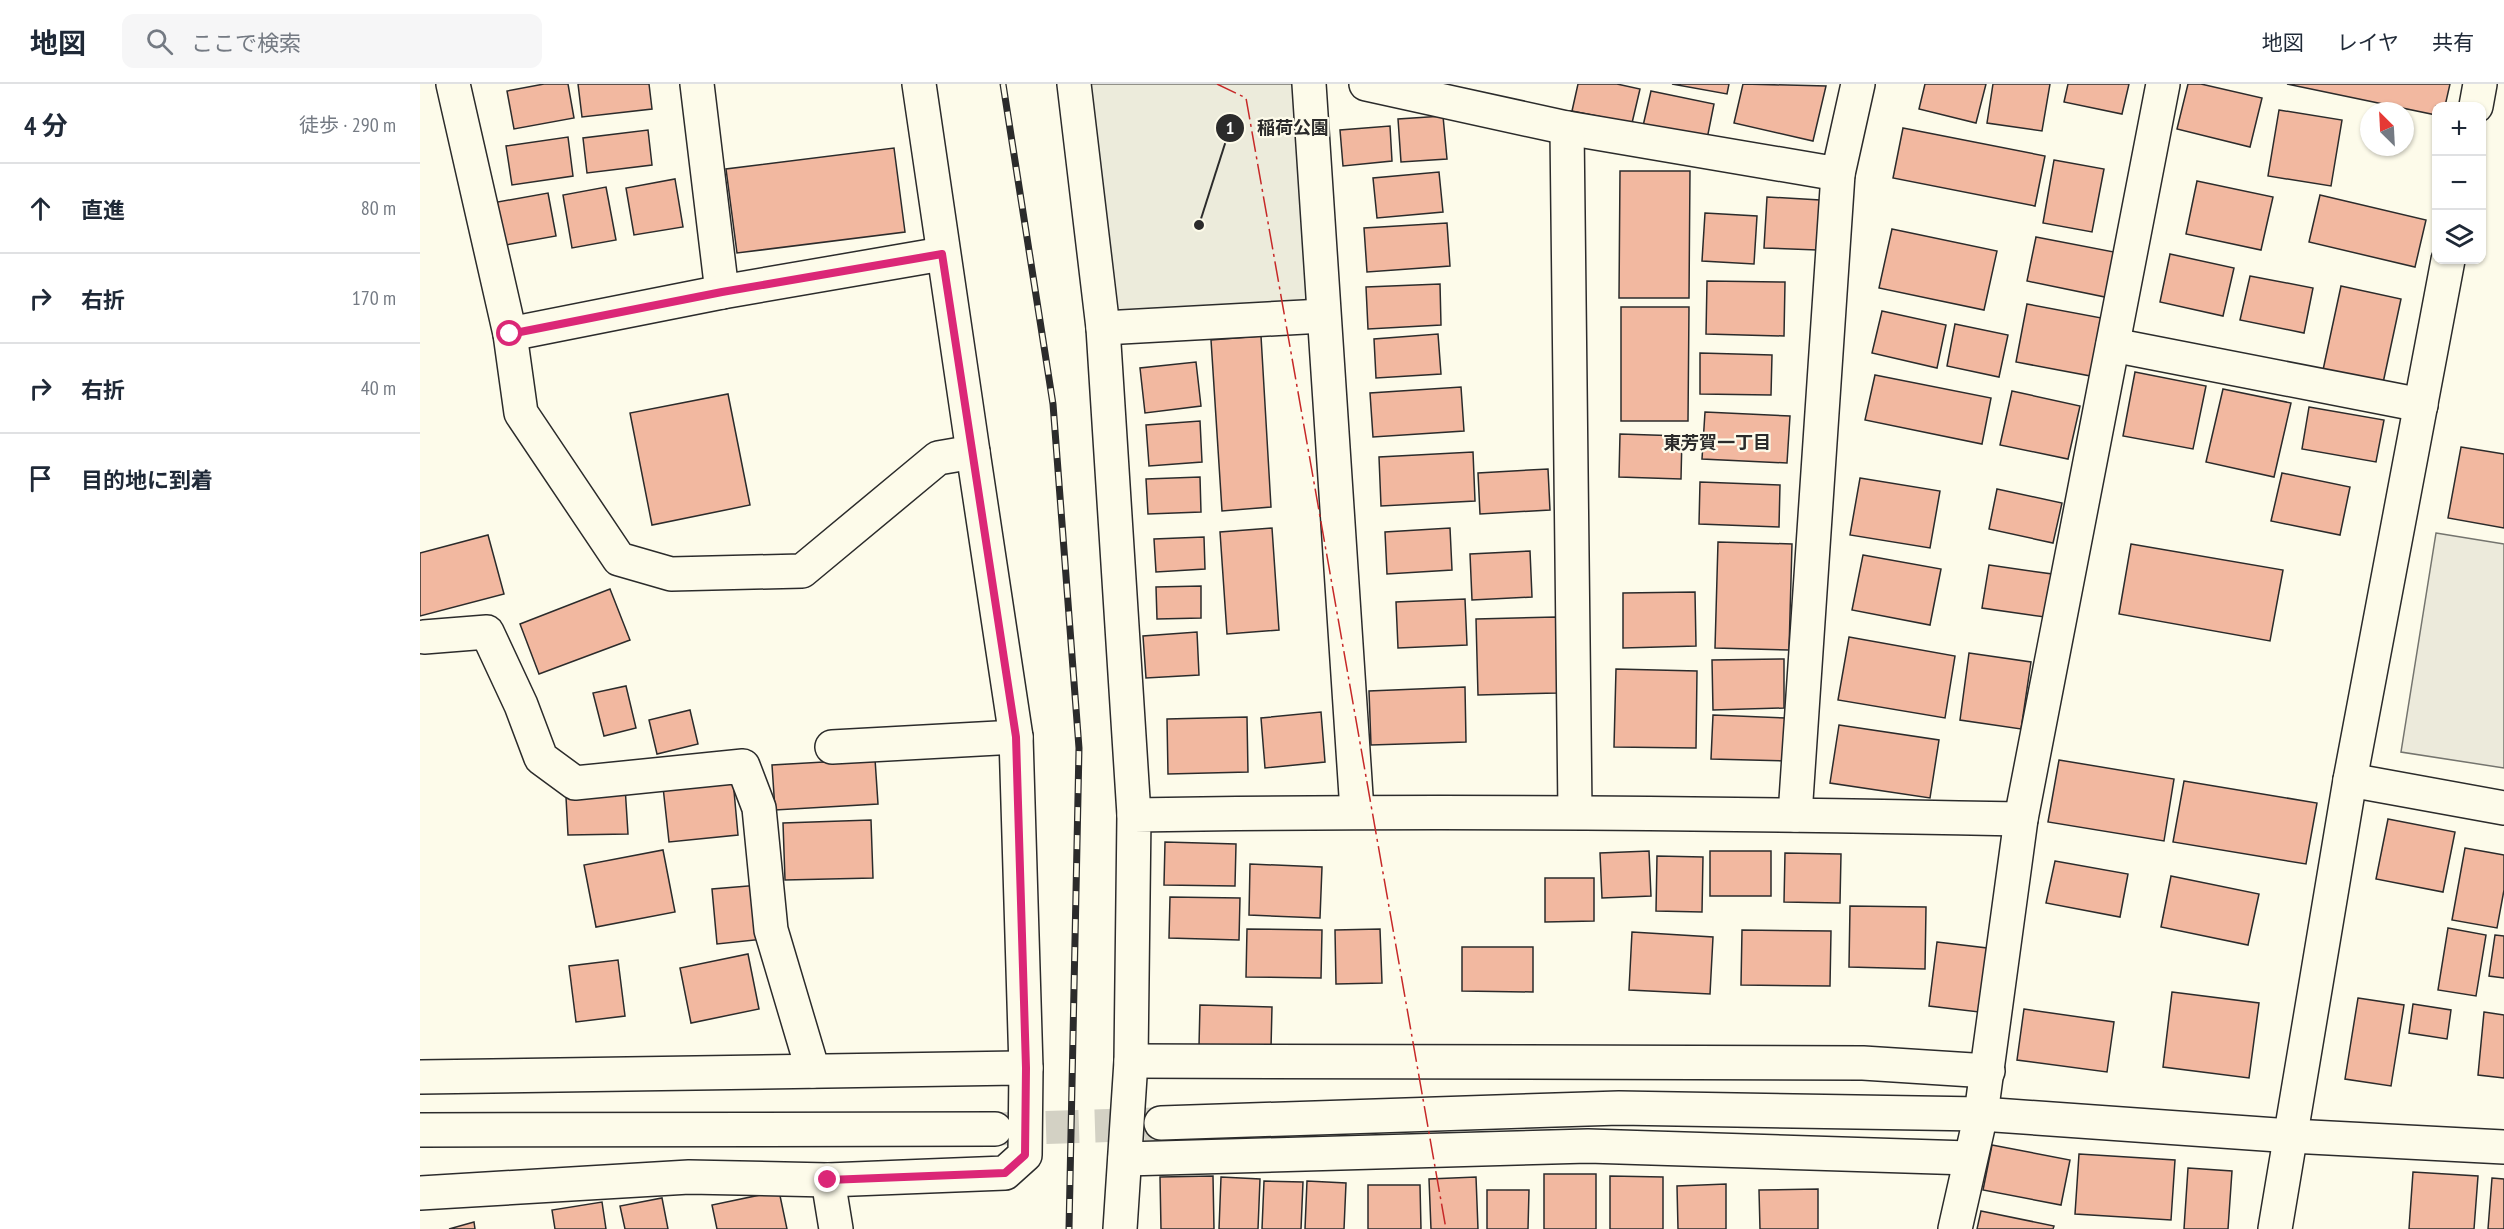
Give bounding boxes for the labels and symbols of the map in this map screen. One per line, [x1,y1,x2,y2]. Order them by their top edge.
north arrow [2360,102,2414,156]
callout: 稲荷公園 [1215,110,1341,146]
text: 1 [1226,116,1234,139]
text: 稲荷公園 [1257,116,1329,139]
route start [496,320,522,346]
district label: 東芳賀一丁目 [1663,431,1771,454]
route end [814,1166,840,1192]

